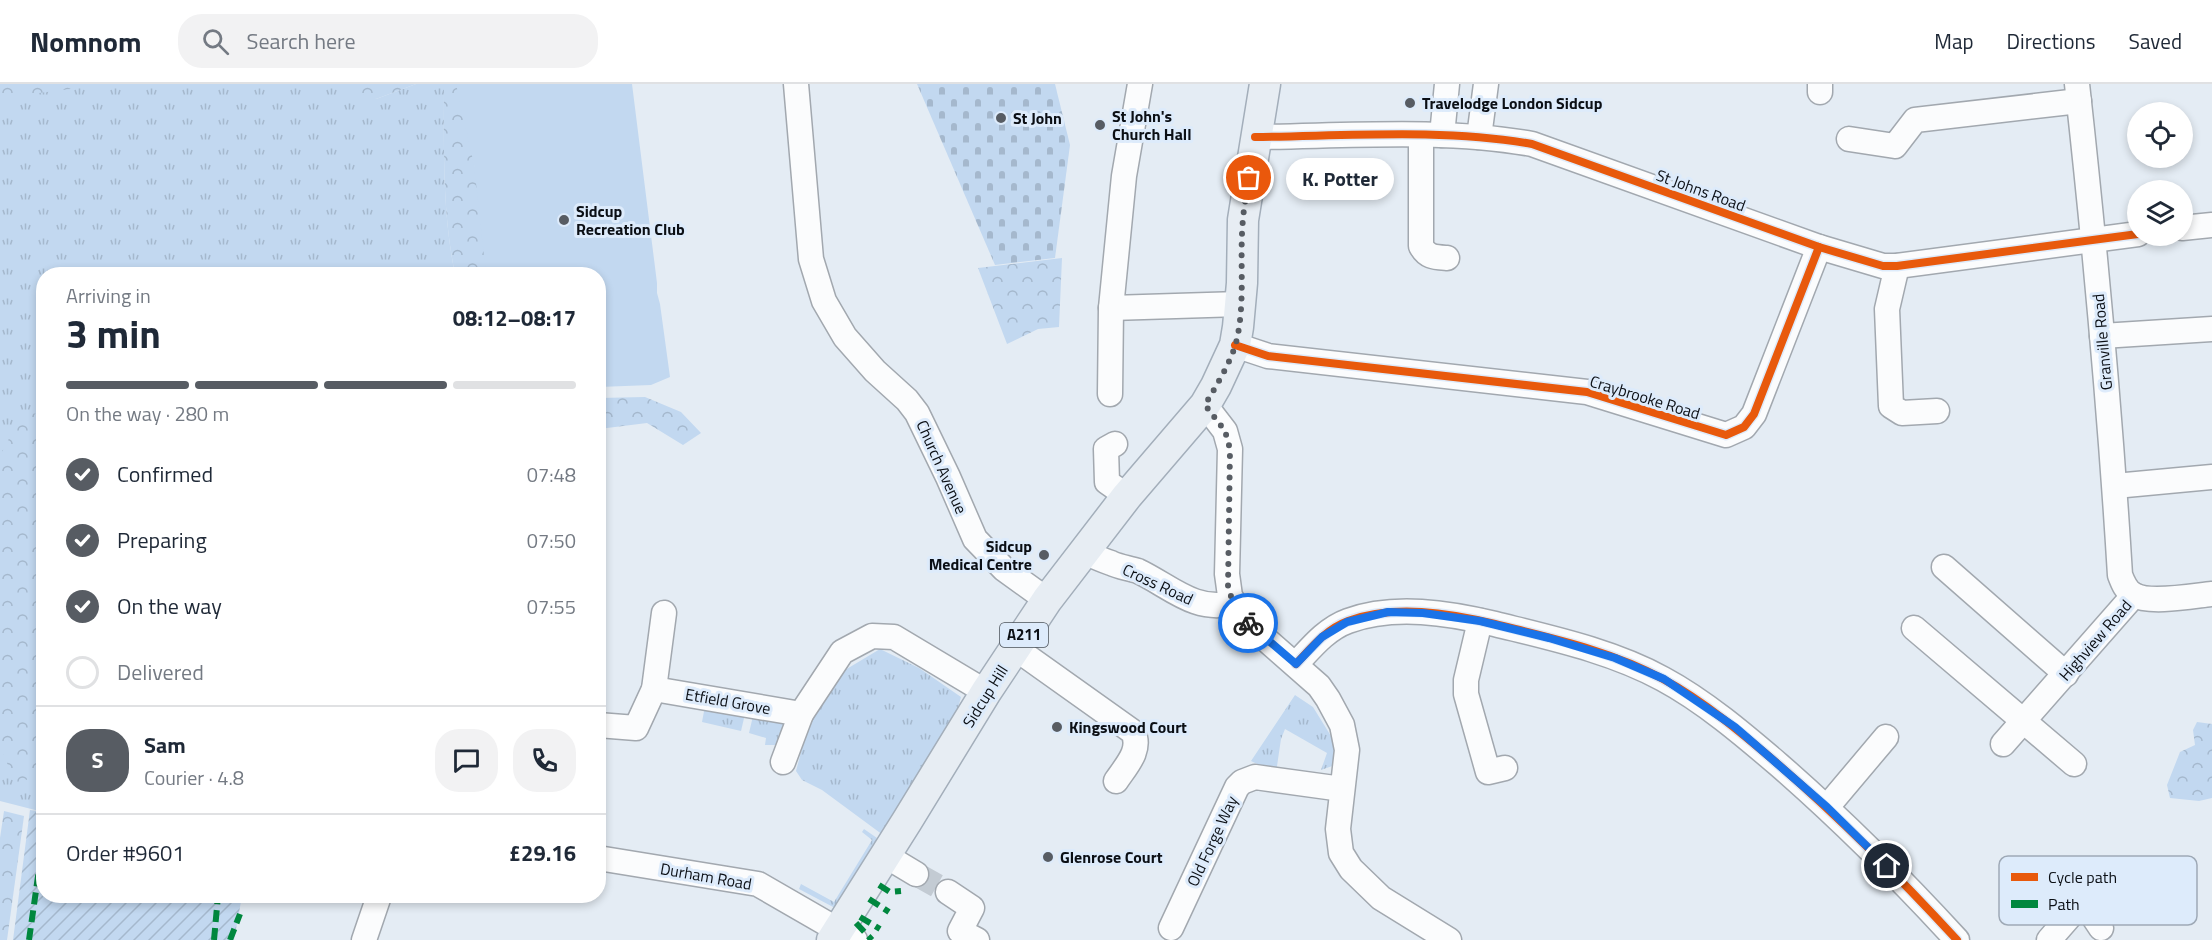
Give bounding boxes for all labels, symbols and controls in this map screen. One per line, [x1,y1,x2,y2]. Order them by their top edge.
search box [178,14,598,68]
text: Nomnom [30,20,142,63]
text: Search here [247,24,356,58]
icon: search [199,25,232,58]
text: Map [1934,25,1974,57]
text: Directions [2007,25,2096,57]
text: Saved [2129,25,2182,57]
place label: Travelodge London Sidcup [1422,91,1603,115]
marker: Travelodge London Sidcup [1403,96,1417,110]
map controls [2127,102,2193,246]
button: locate [2127,102,2193,168]
place label: St John's Church Hall [1112,104,1192,146]
place label: St John [1013,106,1062,130]
marker: St John [994,111,1008,125]
marker: St John's Church Hall [1093,118,1107,132]
pin [1223,152,1274,203]
callout: K. Potter [1285,157,1393,199]
icon: bag [1232,161,1265,194]
text: K. Potter [1302,163,1378,194]
street label: St Johns Road [1653,163,1749,217]
button: layers [2127,180,2193,246]
place label: Sidcup Recreation Club [576,199,685,241]
marker: Sidcup Recreation Club [557,213,571,227]
text: Arriving in [66,280,151,311]
street label: Granville Road [2086,293,2118,391]
text: 08:12–08:17 [453,301,576,335]
text: 3 min [66,304,161,363]
street label: Craybrooke Road [1587,369,1703,425]
text: On the way · 280 m [66,398,229,429]
street label: Church Avenue [911,416,973,518]
text: Confirmed [117,457,213,491]
icon: check [66,458,99,491]
text: 07:48 [527,459,576,490]
text: Preparing [117,523,207,557]
icon: check [66,524,99,557]
text: 07:50 [527,525,576,556]
place label: Sidcup Medical Centre [929,534,1032,576]
marker: Sidcup Medical Centre [1037,548,1051,562]
street label: Cross Road [1119,557,1197,611]
text: On the way [117,589,222,623]
icon: check [66,590,99,623]
text: 07:55 [527,591,576,622]
courier [1218,593,1278,653]
street label: Highview Road [2053,594,2137,686]
icon: bike [1232,607,1265,640]
road number: A211 [1000,623,1048,647]
text: Delivered [117,655,204,689]
street label: Sidcup Hill [956,660,1014,732]
street label: Etfield Grove [684,682,772,720]
place label: Kingswood Court [1069,715,1187,739]
marker: Kingswood Court [1050,720,1064,734]
text: Sam [144,728,186,762]
button: chat [435,729,498,792]
button: phone [513,729,576,792]
text: S [92,743,103,777]
text: Courier · 4.8 [144,762,244,793]
street label: Old Forge Way [1180,791,1244,890]
text: Order #9601 [66,836,185,870]
text: £29.16 [509,836,576,870]
pin [1861,840,1912,891]
place label: Glenrose Court [1060,845,1163,869]
icon: home [1870,849,1903,882]
marker: Glenrose Court [1041,850,1055,864]
street label: Durham Road [658,856,754,896]
legend [1999,856,2197,925]
text: Cycle path [2048,865,2117,889]
text: Path [2048,892,2080,916]

